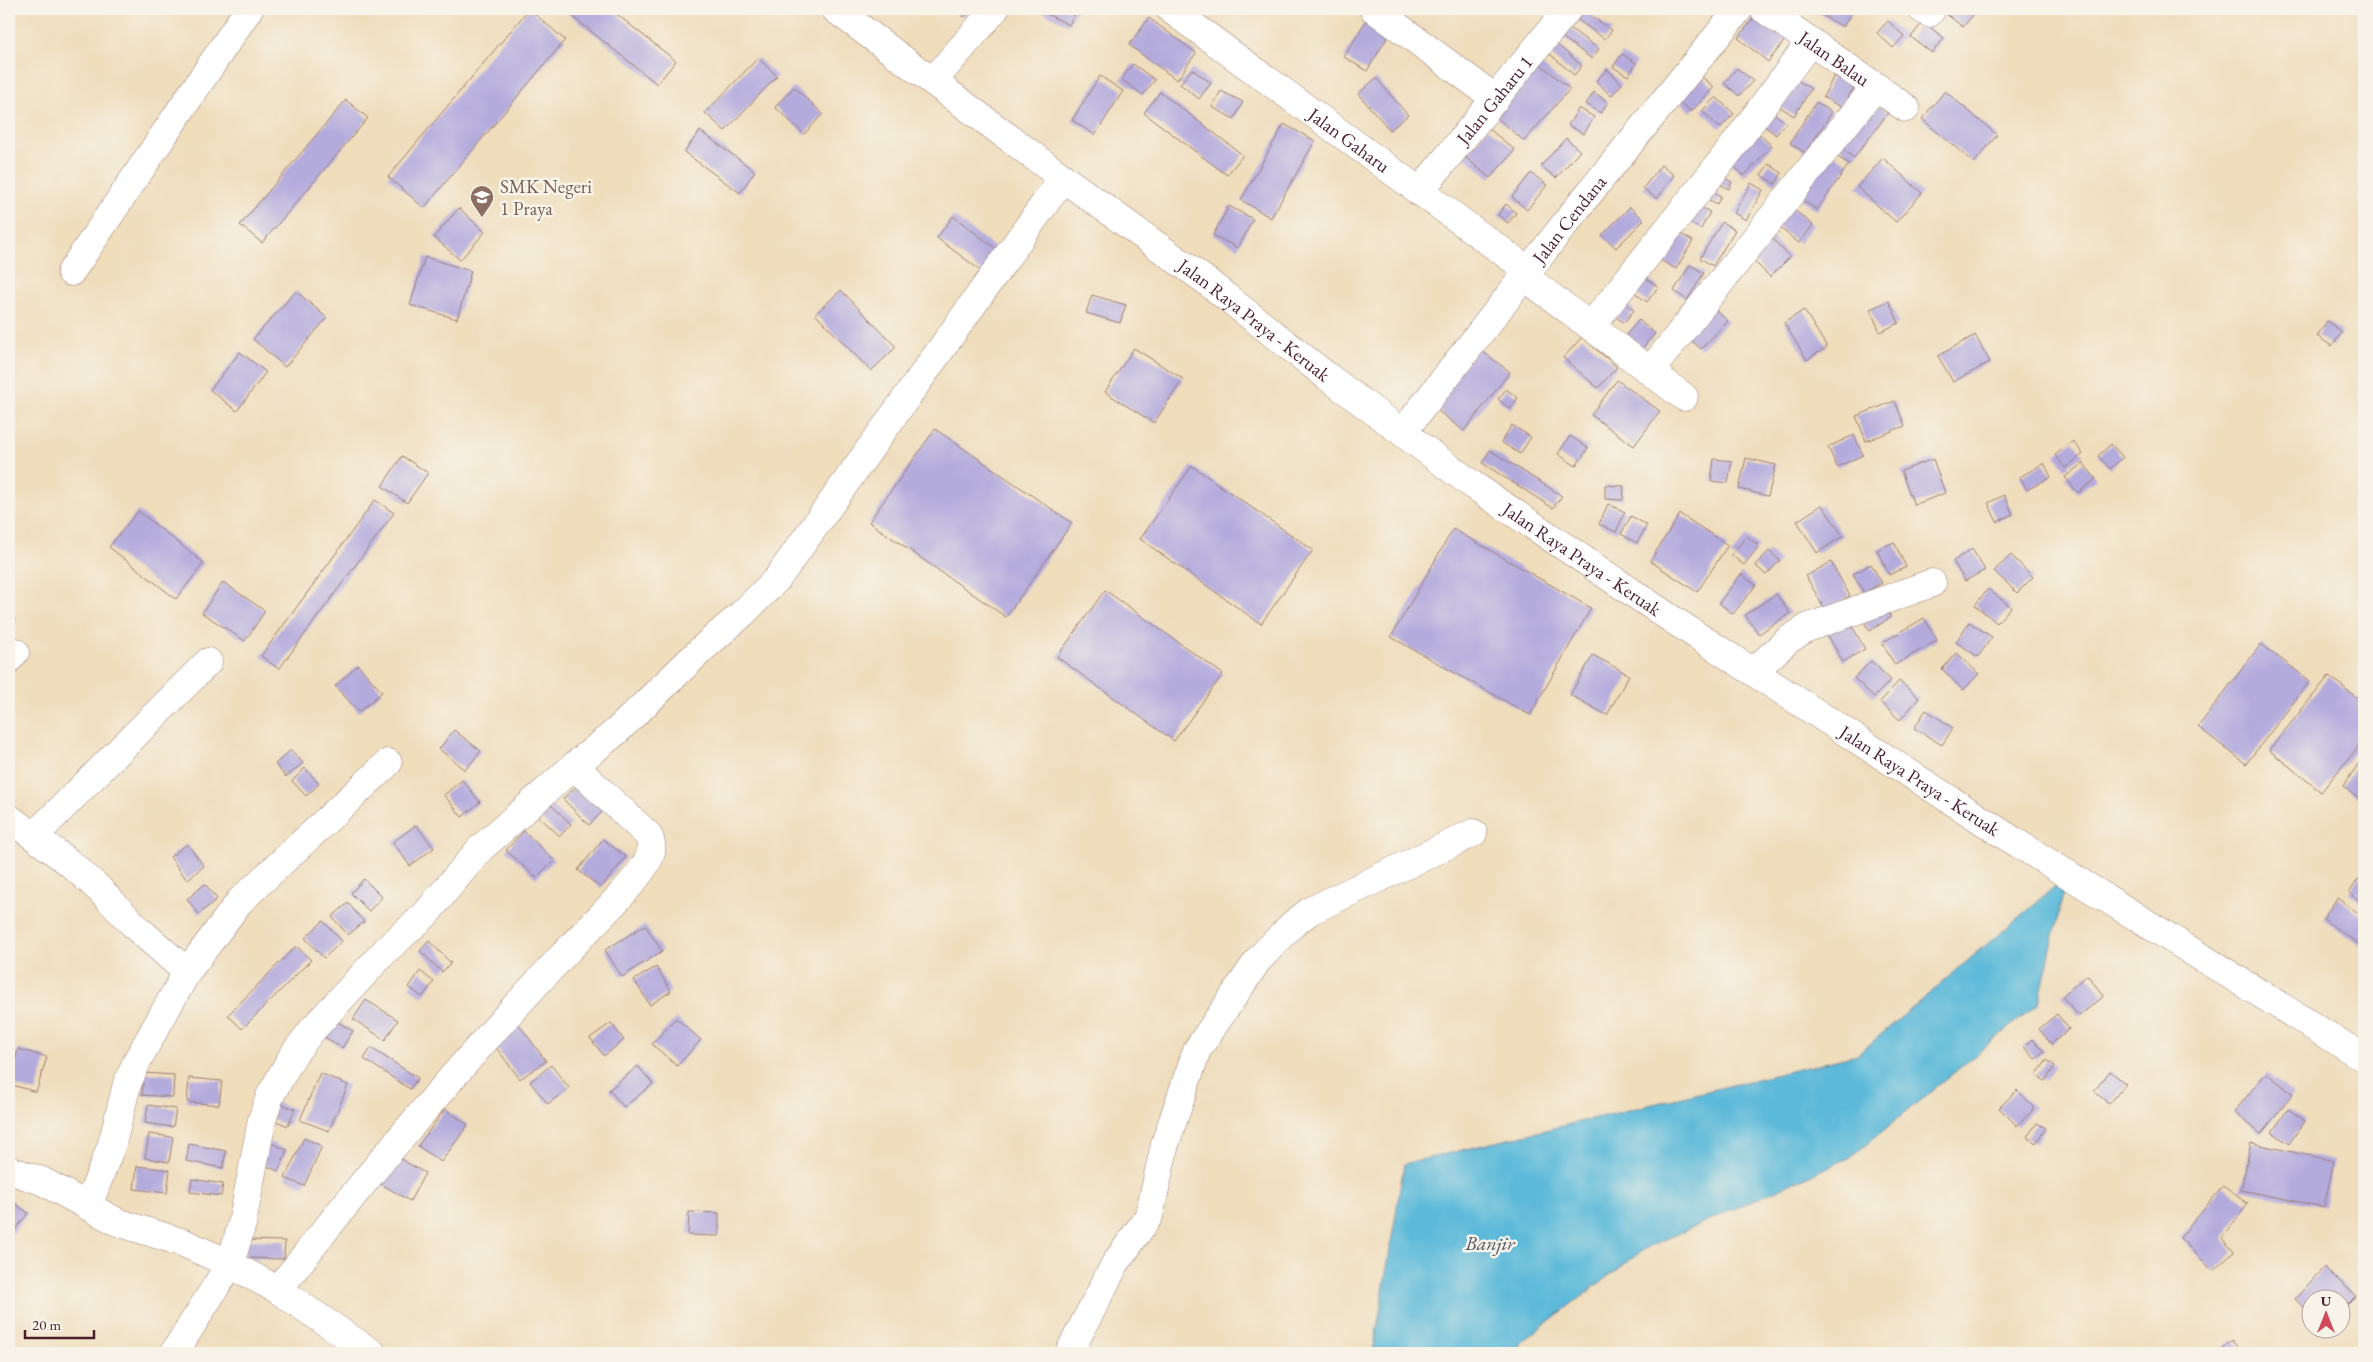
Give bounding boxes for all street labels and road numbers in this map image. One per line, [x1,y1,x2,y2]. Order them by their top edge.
street label: Jalan Balau [1792,24,1875,92]
street label: Jalan Gaharu 1 [1449,50,1538,151]
street label: Jalan Gaharu [1302,101,1395,178]
street label: Jalan Cendana [1526,170,1612,270]
street label: Jalan Raya Praya - Keruak [1171,252,1336,388]
street label: Jalan Raya Praya - Keruak [1496,496,1667,622]
street label: Jalan Raya Praya - Keruak [1833,718,2006,843]

